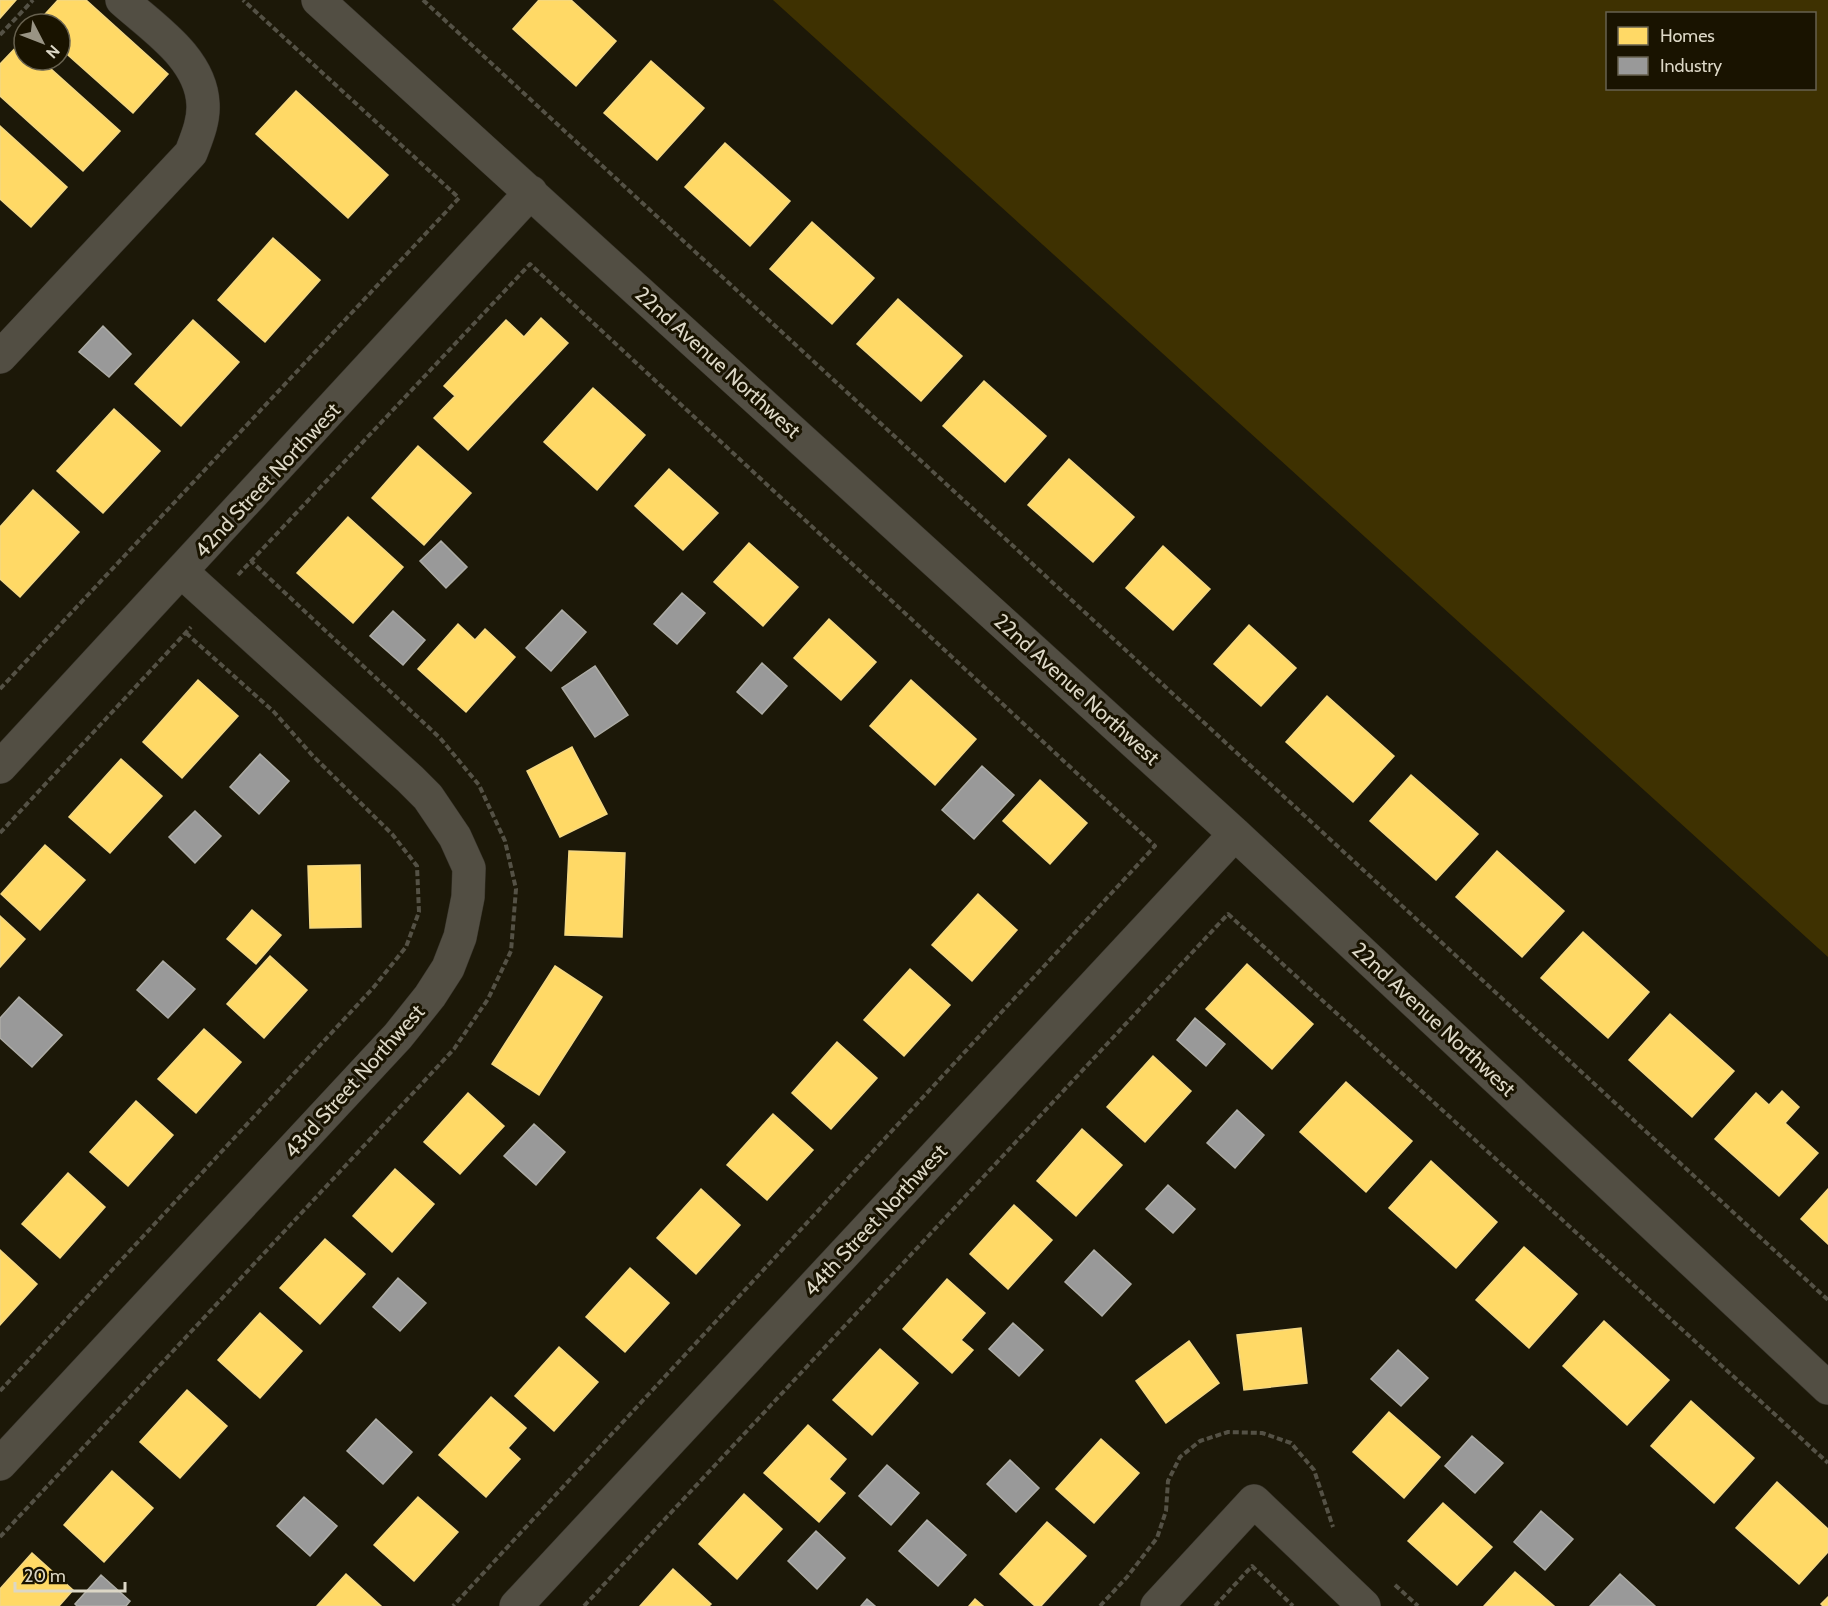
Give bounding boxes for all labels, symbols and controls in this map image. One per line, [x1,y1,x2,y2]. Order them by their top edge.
north arrow [12,12,72,72]
legend [1606,12,1816,90]
text: Homes [1660,25,1715,47]
text: N [42,41,64,62]
text: Industry [1660,55,1722,77]
street label: 22nd Avenue Northwest [630,281,806,443]
street label: 42nd Street Northwest [189,397,345,563]
street label: 22nd Avenue Northwest [989,608,1165,770]
street label: 22nd Avenue Northwest [1347,937,1521,1101]
street label: 43rd Street Northwest [279,999,429,1163]
street label: 44th Street Northwest [798,1139,952,1301]
scale bar [15,1555,124,1593]
text: 20 m [24,1565,66,1587]

